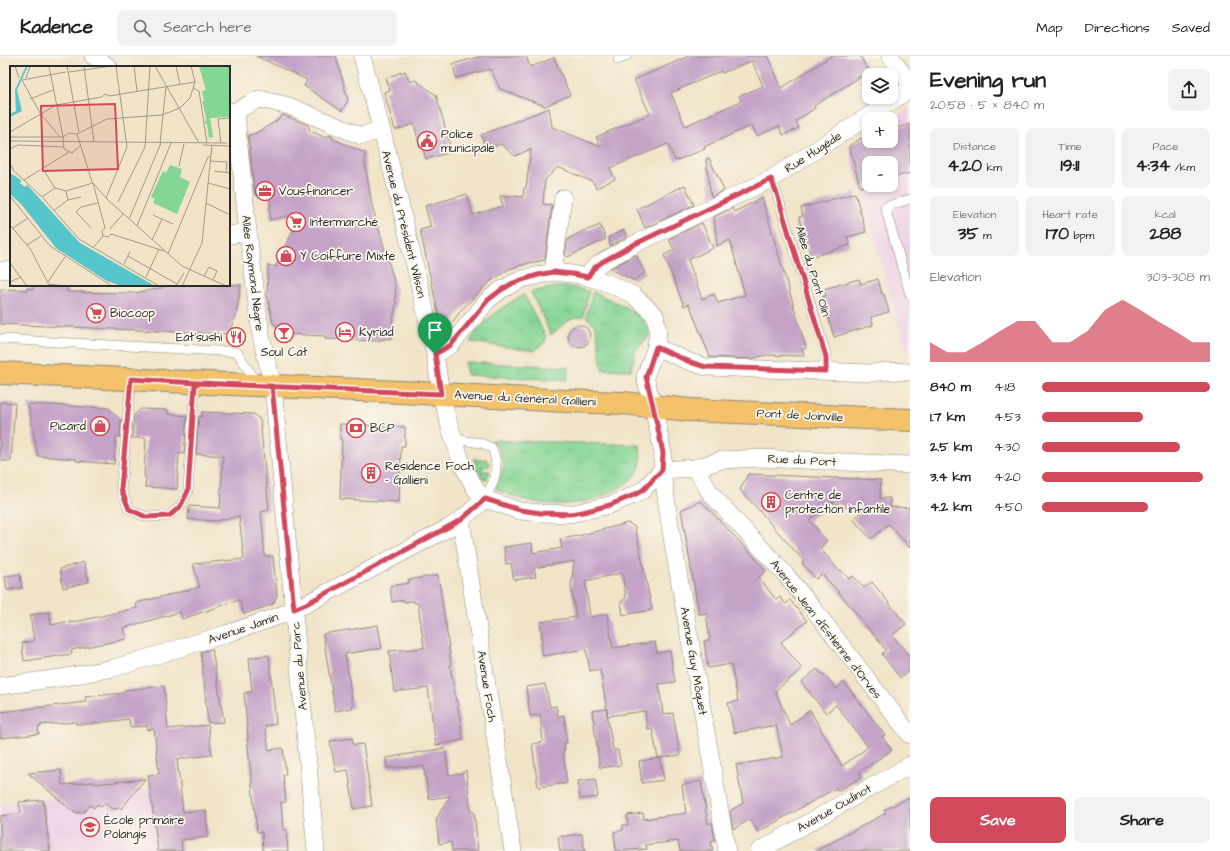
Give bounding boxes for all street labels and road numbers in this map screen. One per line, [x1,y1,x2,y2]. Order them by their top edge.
street label: Rue Hugède [782,127,846,178]
street label: Avenue du Président Wilson [377,149,430,300]
street label: Allée Raymond Nègre [236,214,268,333]
street label: Allée du Pont Olin [791,224,834,319]
street label: Avenue du Général Gallieni [454,386,596,411]
street label: Pont de Joinville [756,405,844,426]
street label: Rue du Port [767,450,837,471]
street label: Avenue Jean d'Estienne d'Orves [766,556,885,703]
street label: Avenue Guy Môquet [675,606,711,717]
street label: Avenue Jamin [206,608,281,648]
street label: Avenue du Parc [287,621,312,711]
street label: Avenue Foch [472,649,501,723]
street label: Avenue Oudinot [794,780,875,837]

